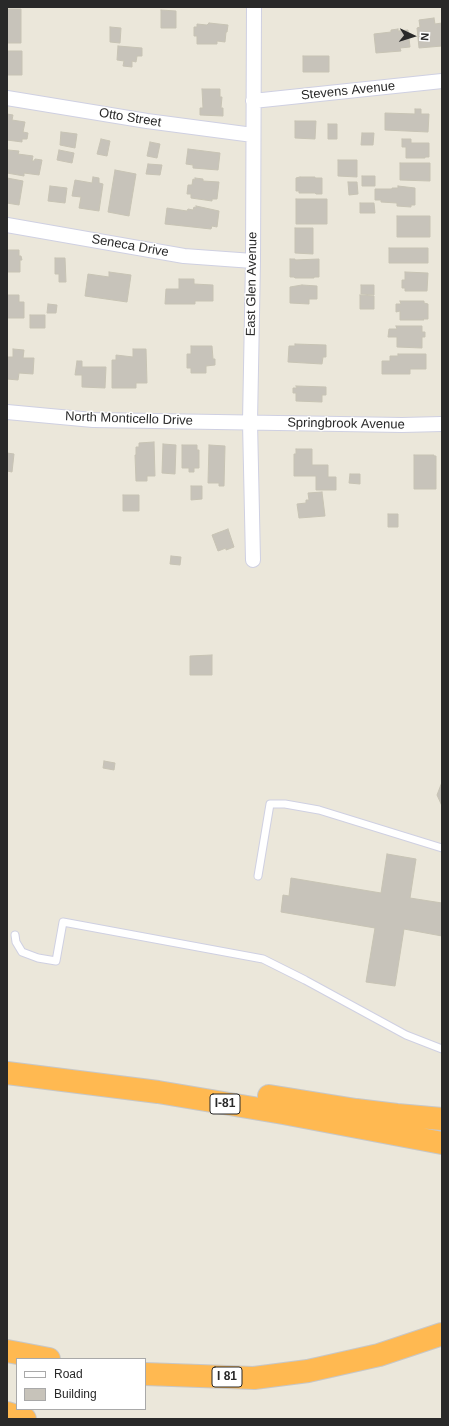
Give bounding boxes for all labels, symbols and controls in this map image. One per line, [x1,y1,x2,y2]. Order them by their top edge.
north arrow [393,16,433,56]
text: N [419,32,431,41]
street label: Stevens Avenue [300,78,396,104]
street label: Otto Street [98,105,162,131]
street label: Seneca Drive [90,232,170,260]
street label: East Glen Avenue [243,232,261,336]
street label: North Monticello Drive [65,409,193,429]
street label: Springbrook Avenue [287,415,405,433]
road number: I-81 [210,1094,240,1114]
legend [16,1358,146,1410]
text: Road [54,1367,83,1381]
road number: I 81 [212,1367,242,1387]
text: Building [54,1387,97,1401]

